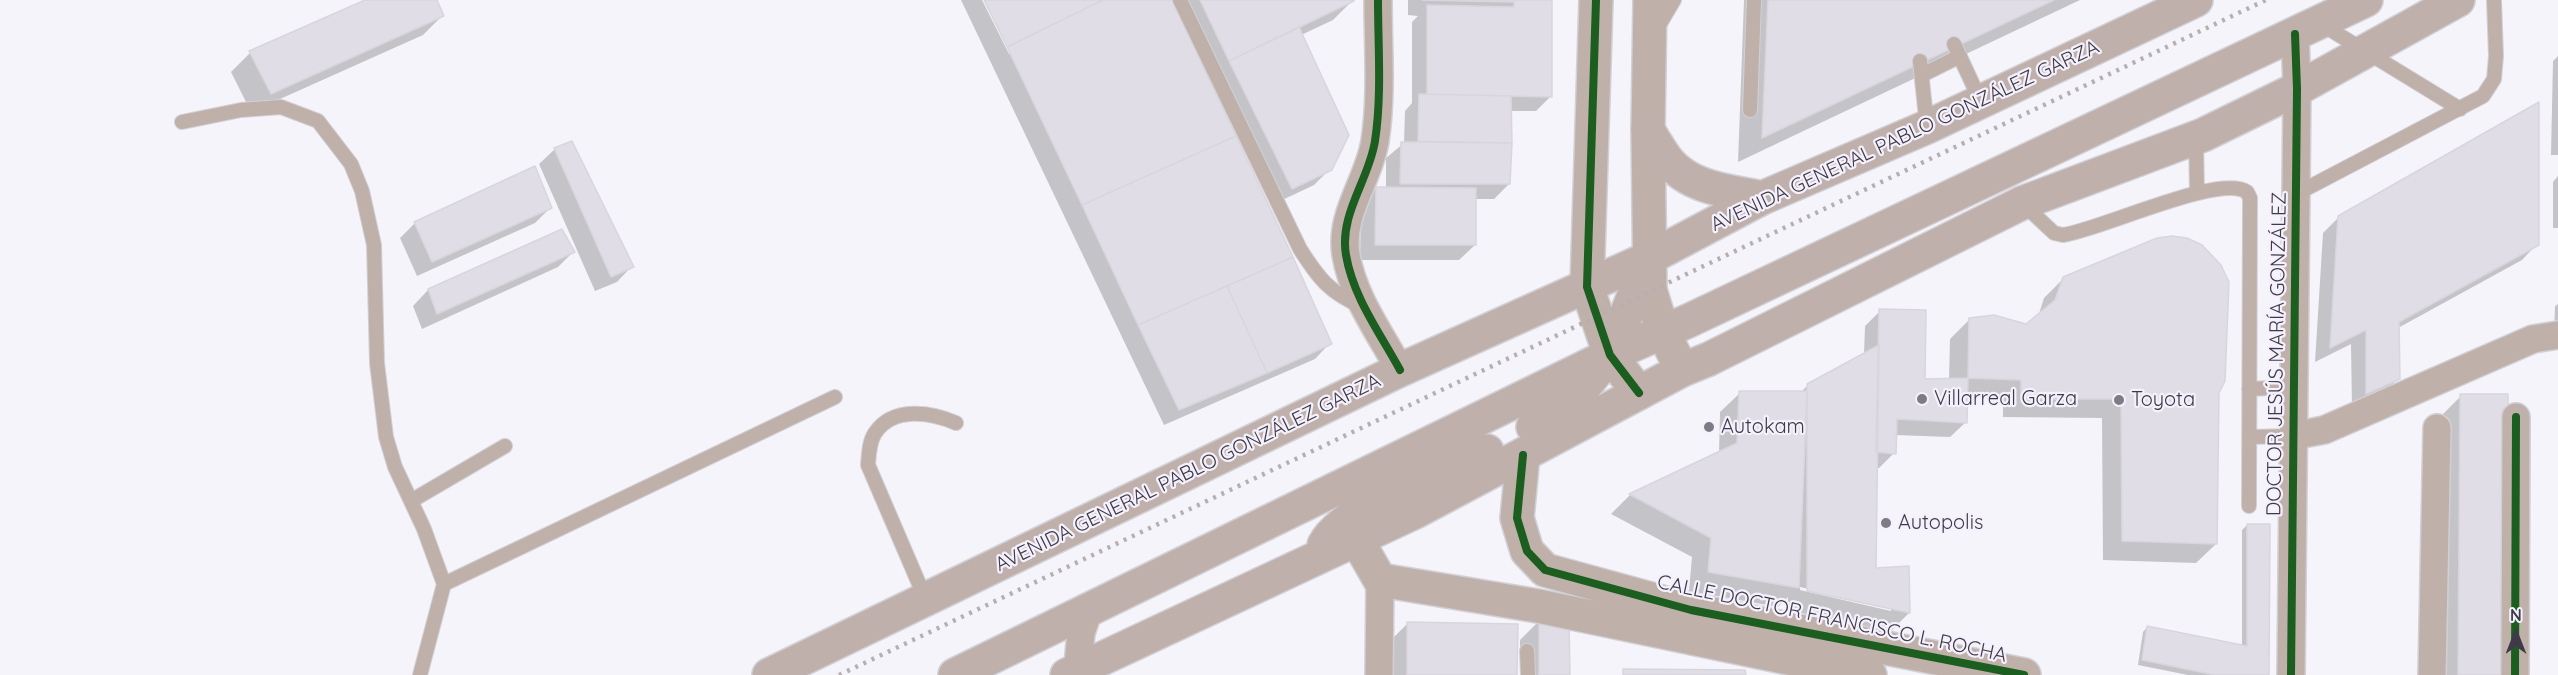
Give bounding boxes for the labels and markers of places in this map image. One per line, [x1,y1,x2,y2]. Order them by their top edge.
place label: Villarreal Garza [1934,387,2077,411]
place label: Toyota [2131,388,2195,412]
marker: Villarreal Garza [1915,392,1929,406]
marker: Toyota [2112,393,2126,407]
place label: Autokam [1721,415,1805,439]
marker: Autokam [1702,420,1716,434]
place label: Autopolis [1898,511,1983,535]
marker: Autopolis [1879,516,1893,530]

